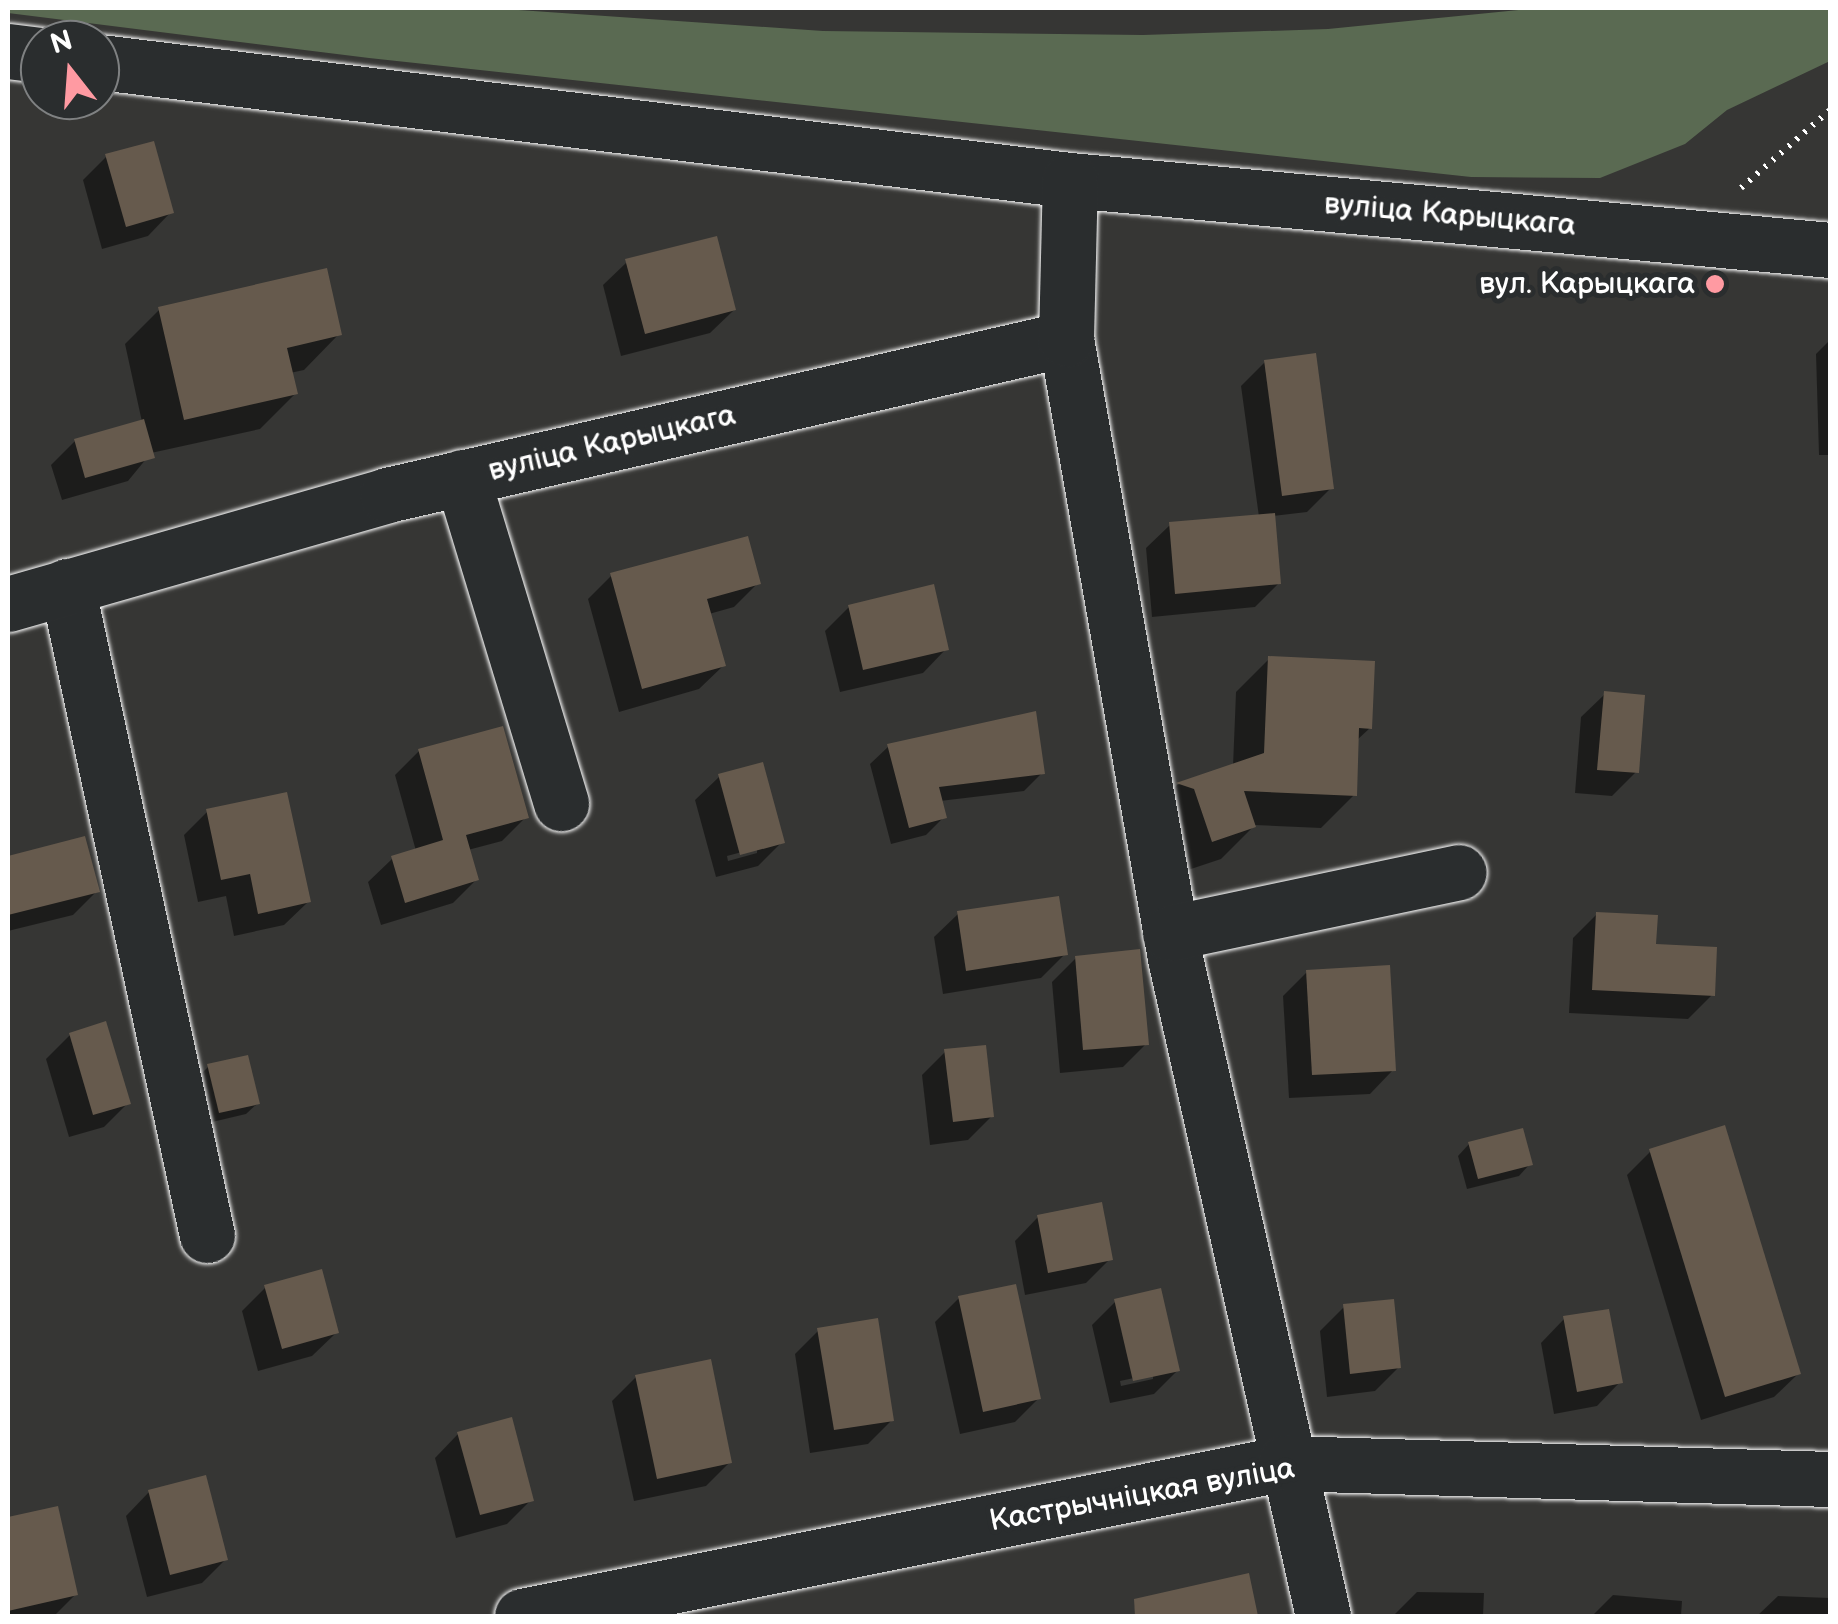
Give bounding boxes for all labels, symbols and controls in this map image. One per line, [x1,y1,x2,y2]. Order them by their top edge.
north arrow [20,20,120,120]
text: N [47,24,77,62]
street label: вуліца Карыцкага [1323,186,1577,244]
place label: вул. Карыцкага [1479,266,1695,302]
marker: вул. Карыцкага [1704,273,1726,295]
street label: вуліца Карыцкага [485,397,739,489]
street label: Кастрычніцкая вуліца [987,1450,1297,1540]

